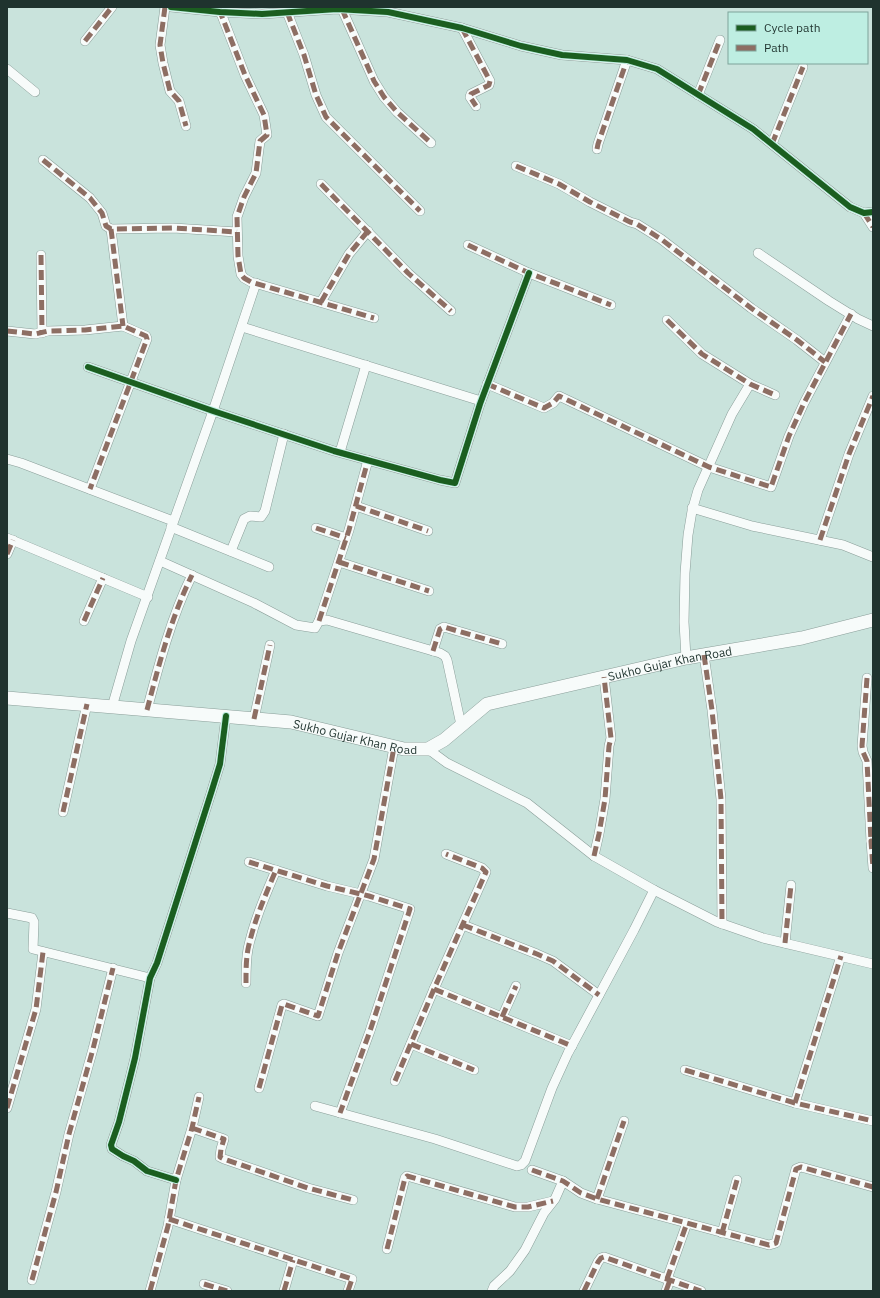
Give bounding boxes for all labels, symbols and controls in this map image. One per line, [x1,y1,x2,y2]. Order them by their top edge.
legend [728,12,868,64]
text: Cycle path [764,20,821,35]
text: Path [764,40,789,55]
street label: Sukho Gujar Khan Road [606,643,733,683]
street label: Sukho Gujar Khan Road [292,715,417,757]

